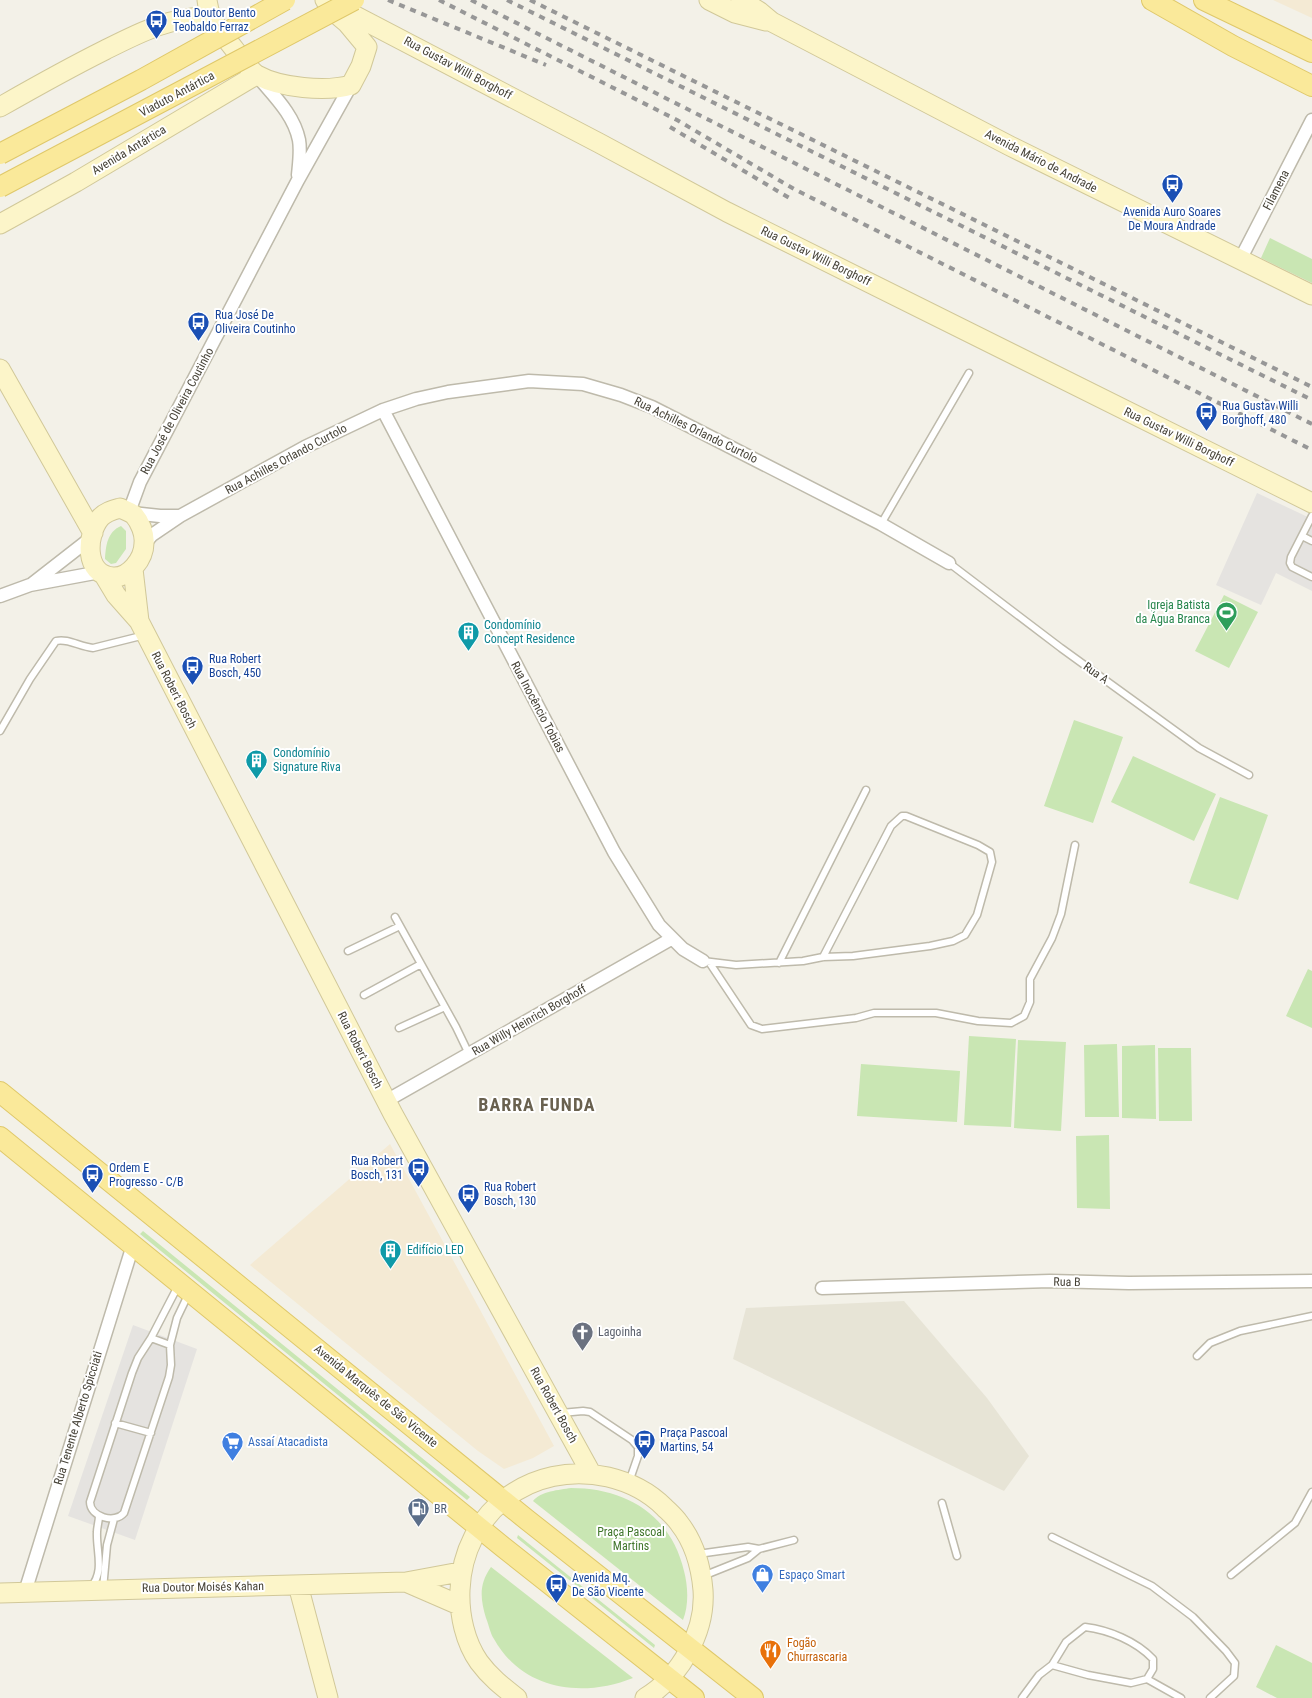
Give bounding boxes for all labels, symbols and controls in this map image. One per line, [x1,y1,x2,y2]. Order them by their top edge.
place label: Rua Doutor Bento Teobaldo Ferraz [173,6,256,34]
bus stop icon: Rua Doutor Bento Teobaldo Ferraz [145,8,169,39]
street label: Rua Gustav Willi Borghoff [402,34,515,103]
street label: Viaduto Antártica [137,68,217,120]
street label: Avenida Antártica [89,122,169,178]
street label: Avenida Mário de Andrade [983,127,1100,196]
street label: Filamena [1260,167,1292,212]
bus stop icon: Avenida Auro Soares De Moura Andrade [1160,173,1184,204]
place label: Avenida Auro Soares De Moura Andrade [1123,205,1221,233]
street label: Rua Gustav Willi Borghoff [759,223,873,289]
place label: Rua José De Oliveira Coutinho [215,308,296,336]
bus stop icon: Rua José De Oliveira Coutinho [187,310,211,341]
street label: Rua José de Oliveira Coutinho [138,345,216,477]
street label: Rua Achilles Orlando Curtolo [632,394,760,466]
place label: Rua Gustav Willi Borghoff, 480 [1222,399,1298,427]
bus stop icon: Rua Gustav Willi Borghoff, 480 [1194,401,1218,432]
street label: Rua Gustav Willi Borghoff [1122,404,1236,470]
street label: Rua Achilles Orlando Curtolo [223,421,349,497]
place label: Igreja Batista da Água Branca [1136,598,1210,626]
sports icon: Igreja Batista da Água Branca [1214,600,1238,631]
place label: Condomínio Concept Residence [484,618,575,646]
building icon: Condomínio Concept Residence [456,620,480,651]
street label: Rua Robert Bosch [149,649,199,731]
place label: Rua Robert Bosch, 450 [209,652,262,680]
bus stop icon: Rua Robert Bosch, 450 [181,654,205,685]
street label: Rua Inocêncio Tobias [508,659,568,755]
street label: Rua A [1081,659,1111,687]
place label: Condomínio Signature Riva [273,746,341,774]
building icon: Condomínio Signature Riva [245,748,269,779]
street label: Rua Willy Heinrich Borghoff [469,981,589,1058]
street label: Rua Robert Bosch [335,1009,385,1091]
district label: BARRA FUNDA [478,1094,596,1115]
place label: Rua Robert Bosch, 131 [351,1154,403,1182]
bus stop icon: Rua Robert Bosch, 131 [407,1156,431,1187]
place label: Ordem E Progresso - C/B [109,1161,184,1189]
bus stop icon: Ordem E Progresso - C/B [81,1163,105,1194]
place label: Rua Robert Bosch, 130 [484,1180,537,1208]
bus stop icon: Rua Robert Bosch, 130 [456,1182,480,1213]
building icon: Edifício LED [379,1238,403,1269]
place label: Edifício LED [407,1243,464,1257]
street label: Rua B [1053,1275,1081,1289]
church icon: Lagoinha [570,1320,594,1351]
place label: Lagoinha [598,1325,642,1339]
street label: Avenida Marquês de São Vicente [311,1342,441,1450]
street label: Rua Tenente Alberto Spicciati [51,1349,105,1487]
street label: Rua Robert Bosch [527,1365,581,1445]
place label: Praça Pascoal Martins, 54 [660,1426,728,1454]
bus stop icon: Praça Pascoal Martins, 54 [632,1428,656,1459]
supermarket icon: Assaí Atacadista [220,1430,244,1461]
place label: Assaí Atacadista [248,1435,328,1449]
fuel station icon: BR [406,1497,430,1528]
place label: BR [434,1502,448,1516]
park label: Praça Pascoal Martins [597,1525,665,1553]
shop icon: Espaço Smart [751,1563,775,1594]
place label: Espaço Smart [779,1568,845,1582]
place label: Avenida Mq. De São Vicente [572,1571,644,1599]
bus stop icon: Avenida Mq. De São Vicente [544,1573,568,1604]
street label: Rua Doutor Moisés Kahan [142,1579,264,1595]
place label: Fogão Churrascaria [787,1636,847,1664]
restaurant icon: Fogão Churrascaria [759,1638,783,1669]

